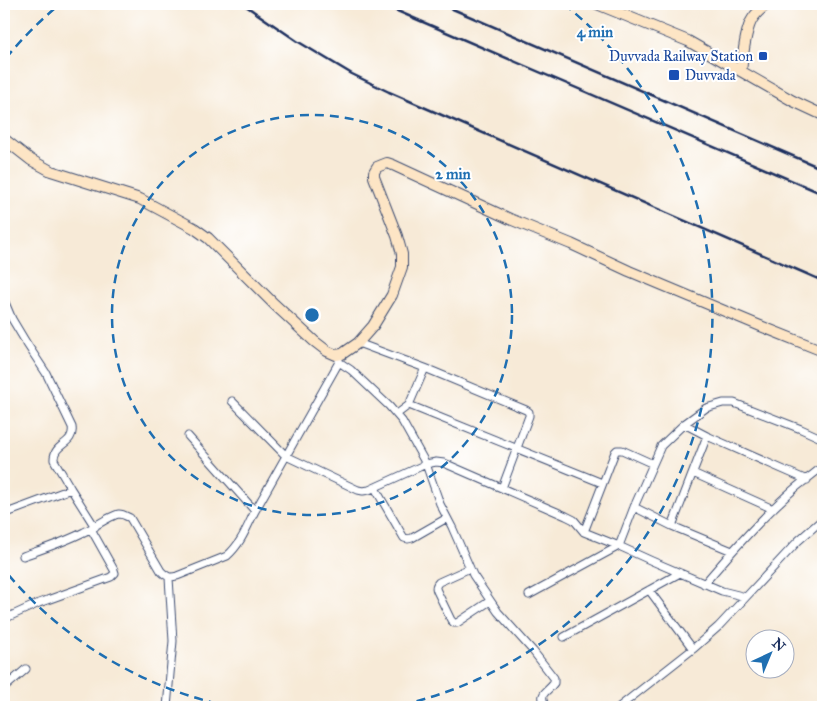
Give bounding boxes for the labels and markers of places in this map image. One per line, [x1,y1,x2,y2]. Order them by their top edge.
place label: Duvvada Railway Station [609,48,753,65]
marker: Duvvada Railway Station [757,50,769,62]
place label: Duvvada [685,67,736,84]
marker: Duvvada [667,68,681,82]
centre of rings [303,306,321,324]

